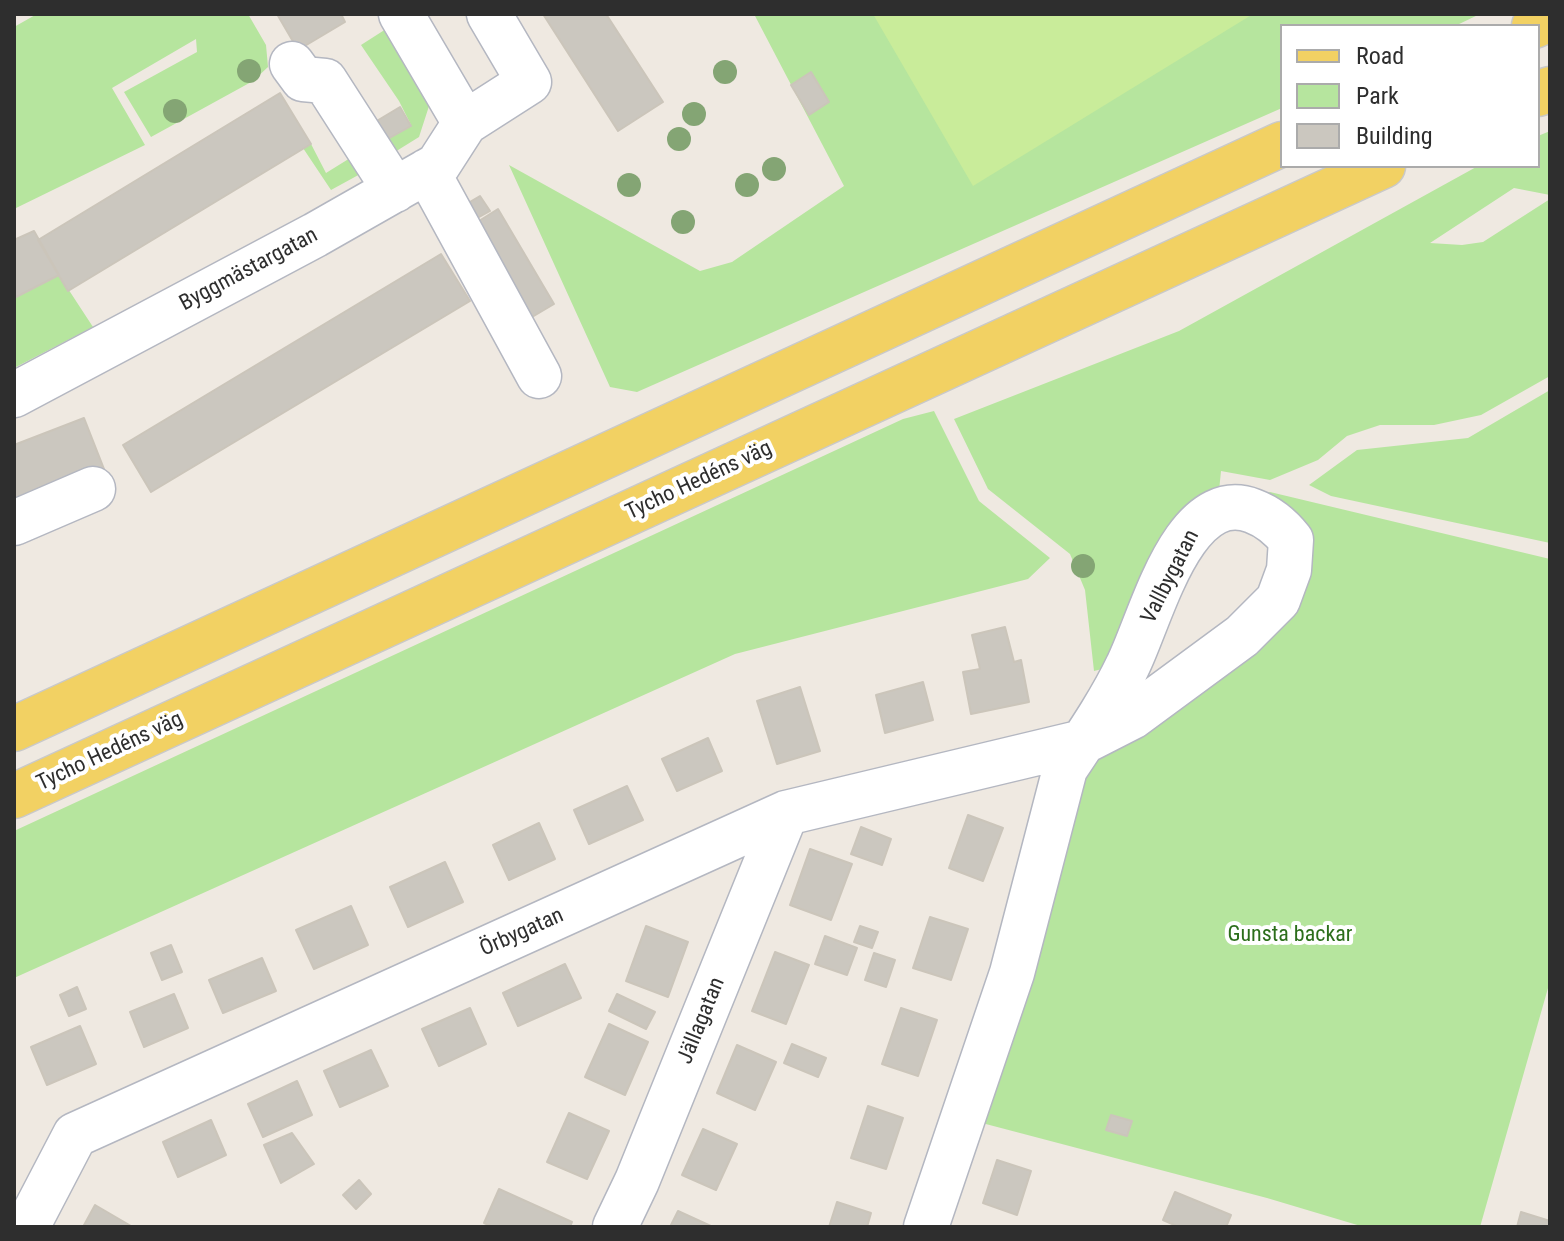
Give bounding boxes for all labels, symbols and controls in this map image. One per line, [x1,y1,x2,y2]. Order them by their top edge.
legend [1280,24,1540,168]
text: Road [1356,42,1404,70]
text: Park [1356,82,1399,110]
text: Building [1356,122,1433,150]
street label: Byggmästargatan [175,223,323,317]
street label: Tycho Hedéns väg [622,436,776,526]
street label: Vallbygatan [1136,526,1206,628]
street label: Tycho Hedéns väg [33,707,187,797]
street label: Örbygatan [476,903,568,963]
park label: Gunsta backar [1227,922,1353,948]
street label: Jällagatan [673,974,731,1068]

